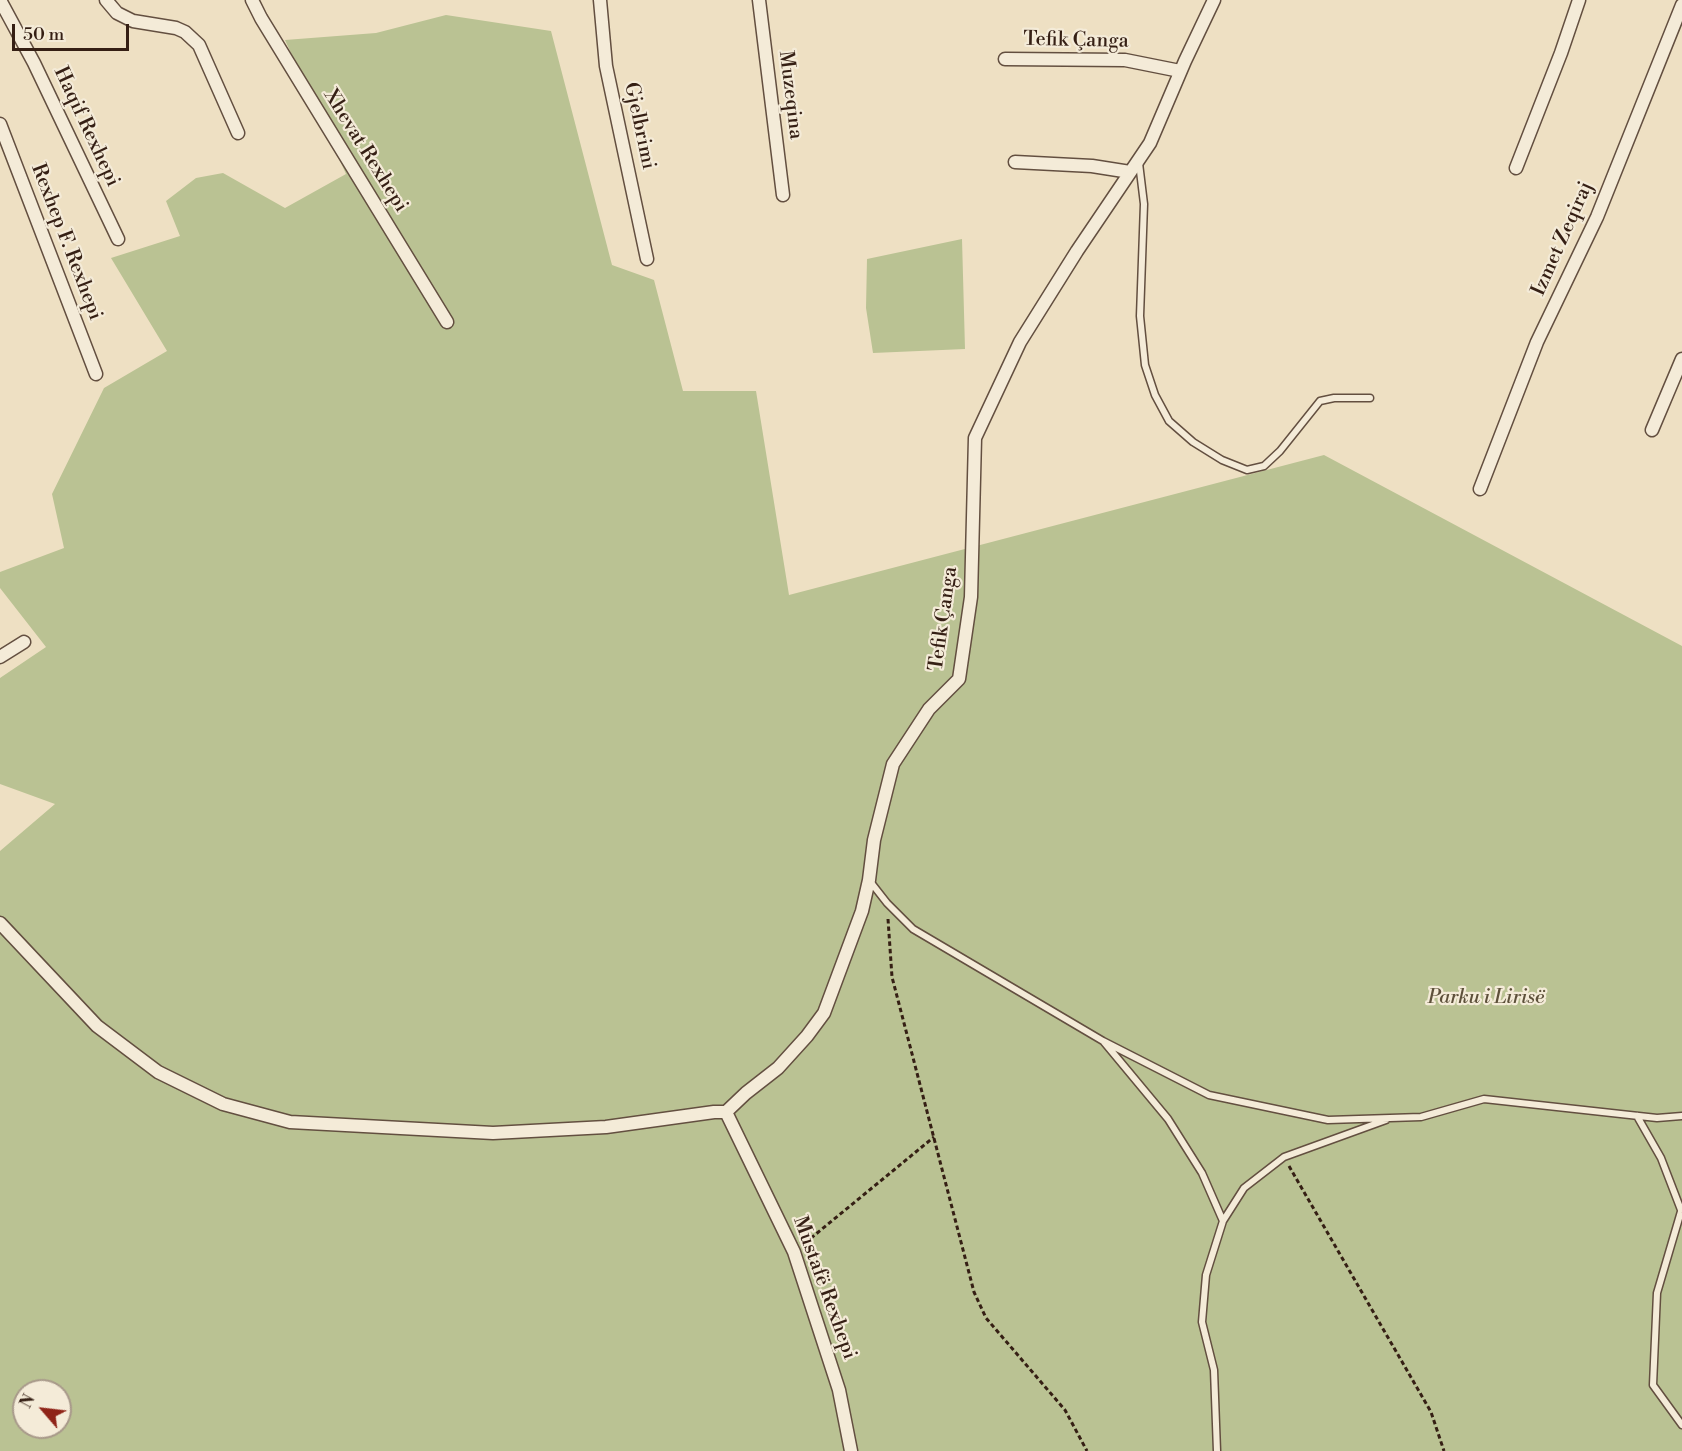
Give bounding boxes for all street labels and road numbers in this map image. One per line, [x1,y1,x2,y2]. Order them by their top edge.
street label: Tefik Çanga [1023,28,1129,54]
street label: Muzeqina [773,49,807,141]
street label: Haqif Rexhepi [48,63,124,191]
street label: Gjelbrimi [618,80,660,172]
street label: Xhevat Rexhepi [318,85,412,217]
street label: Rexhep F. Rexhepi [25,160,107,324]
street label: Izmet Zeqiraj [1527,178,1599,300]
street label: Tefik Çanga [925,565,963,673]
street label: Mustafë Rexhepi [787,1213,861,1363]

